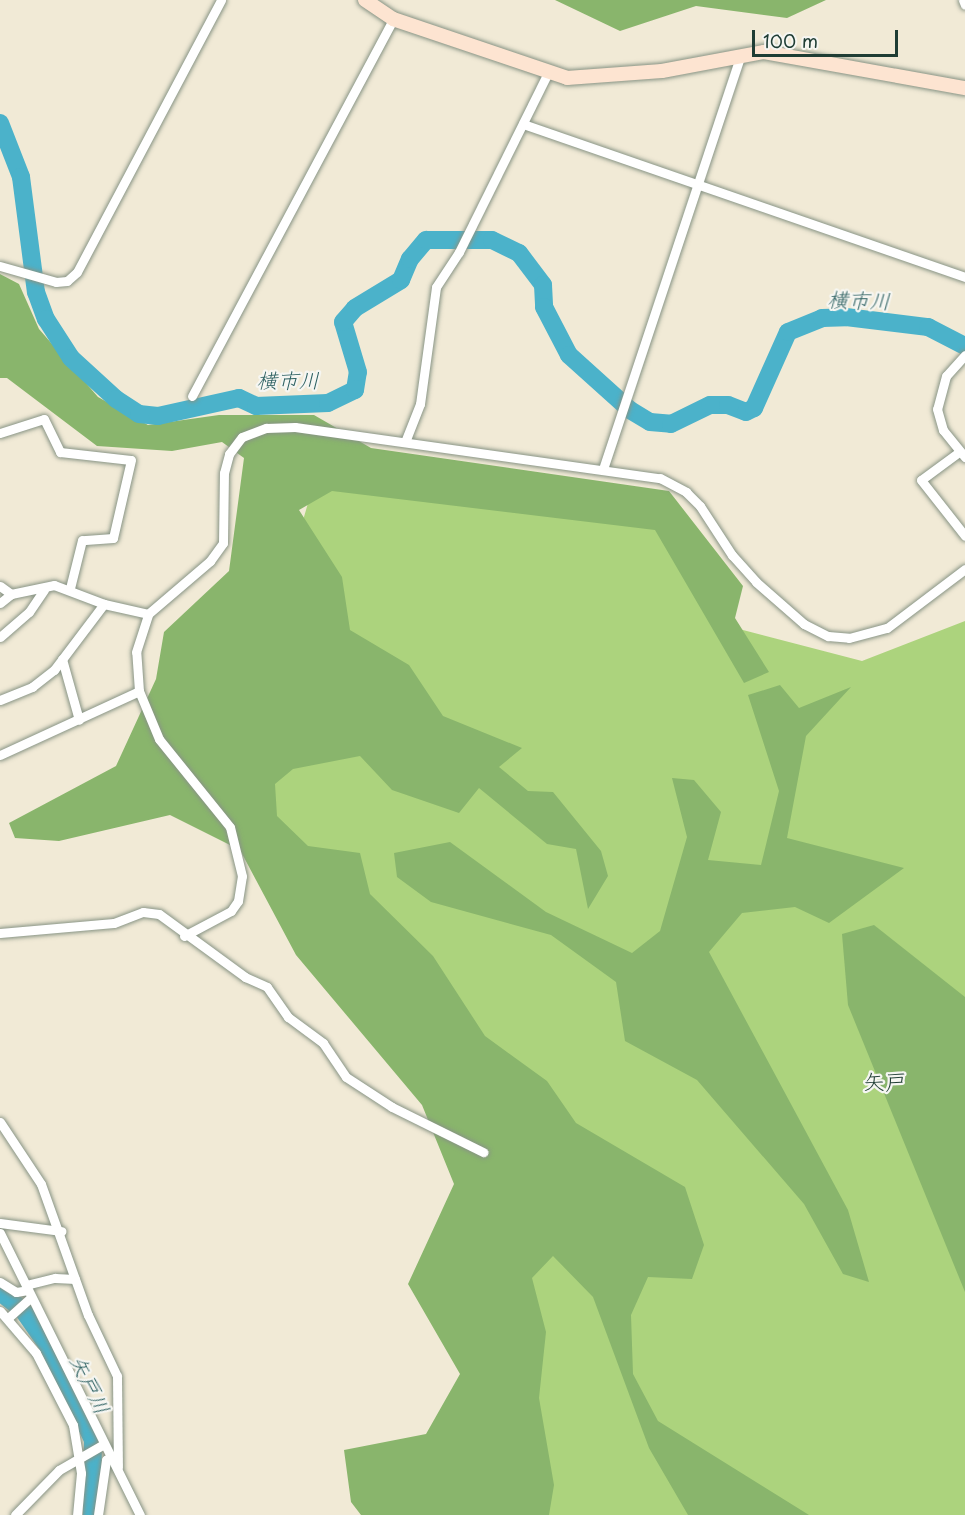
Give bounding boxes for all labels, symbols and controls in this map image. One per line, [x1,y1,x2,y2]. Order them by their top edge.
scale bar [755,18,900,56]
text: 100 m [763,27,818,54]
water label: 横市川 [827,285,891,313]
water label: 横市川 [257,366,319,392]
district label: 矢戸 [863,1068,907,1094]
water label: 矢戸川 [66,1350,116,1418]

